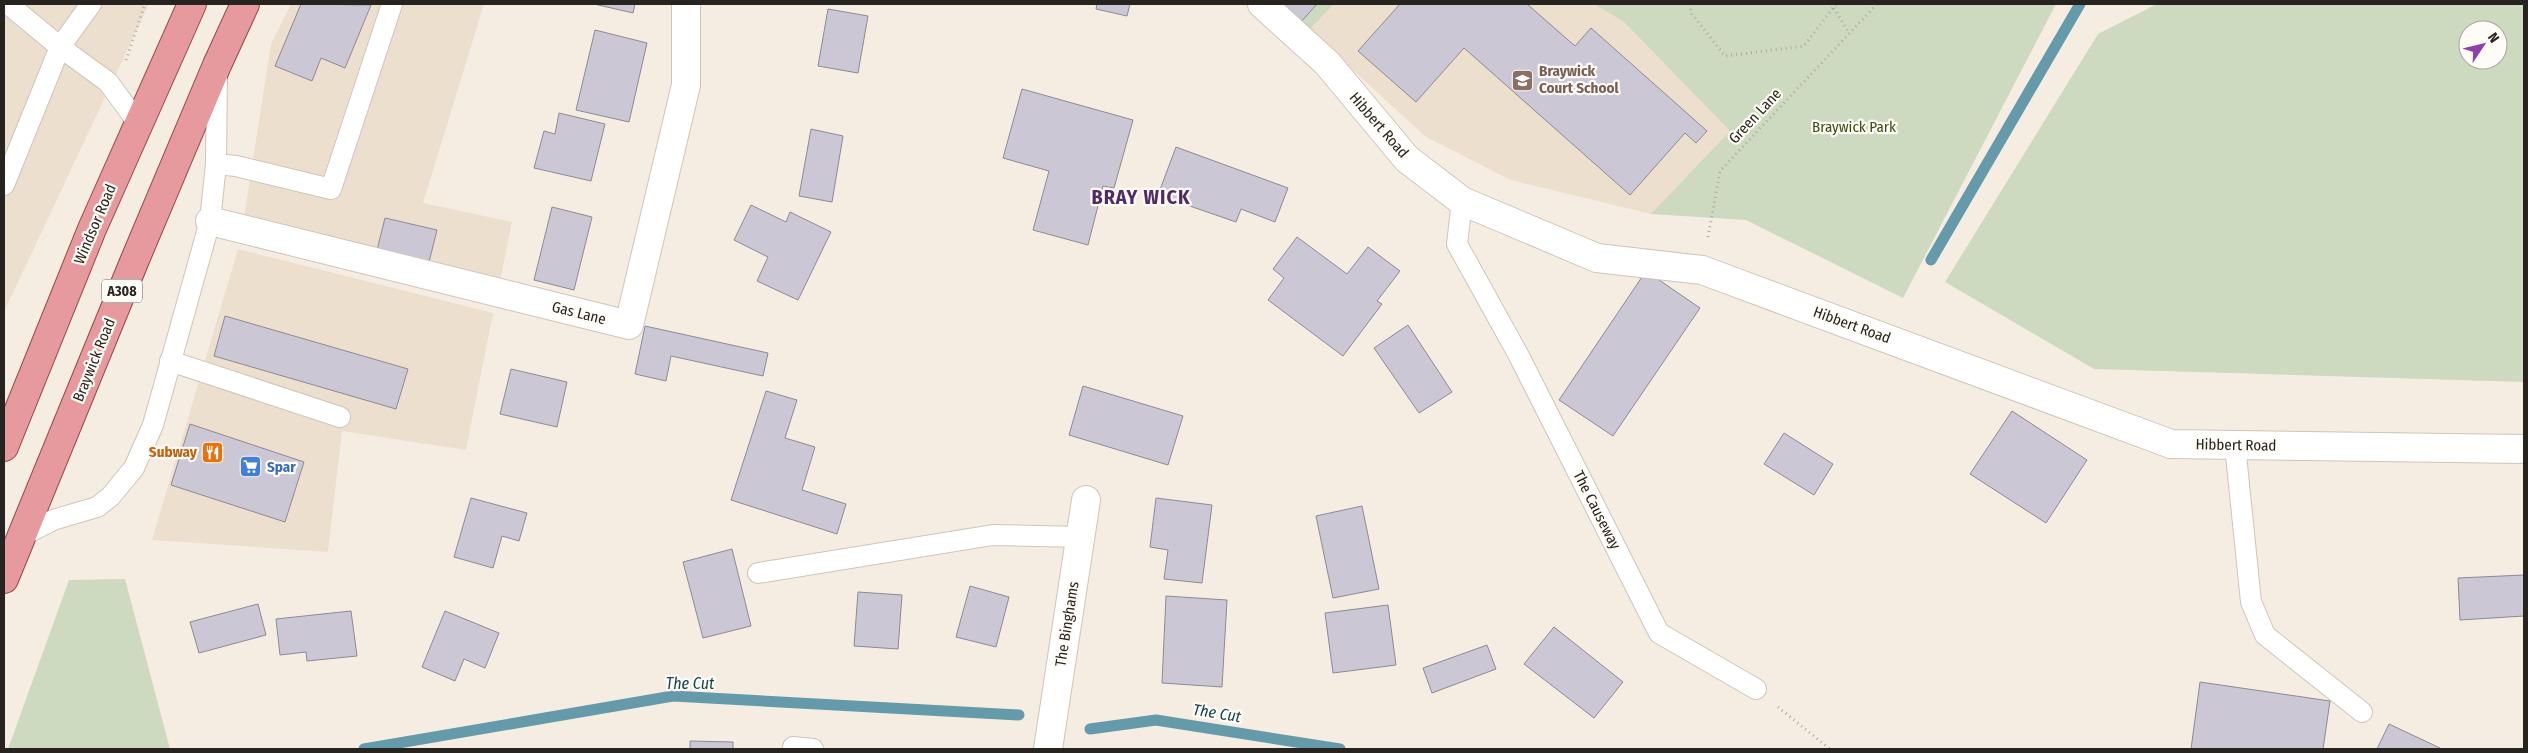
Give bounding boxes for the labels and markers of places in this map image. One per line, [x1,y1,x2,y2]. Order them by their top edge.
place label: Braywick Court School [1539,62,1619,97]
school or university icon: Braywick Court School [1511,68,1535,92]
restaurant icon: Subway [201,440,225,464]
place label: Subway [149,443,198,461]
supermarket icon: Spar [239,455,263,479]
place label: Spar [267,458,296,476]

